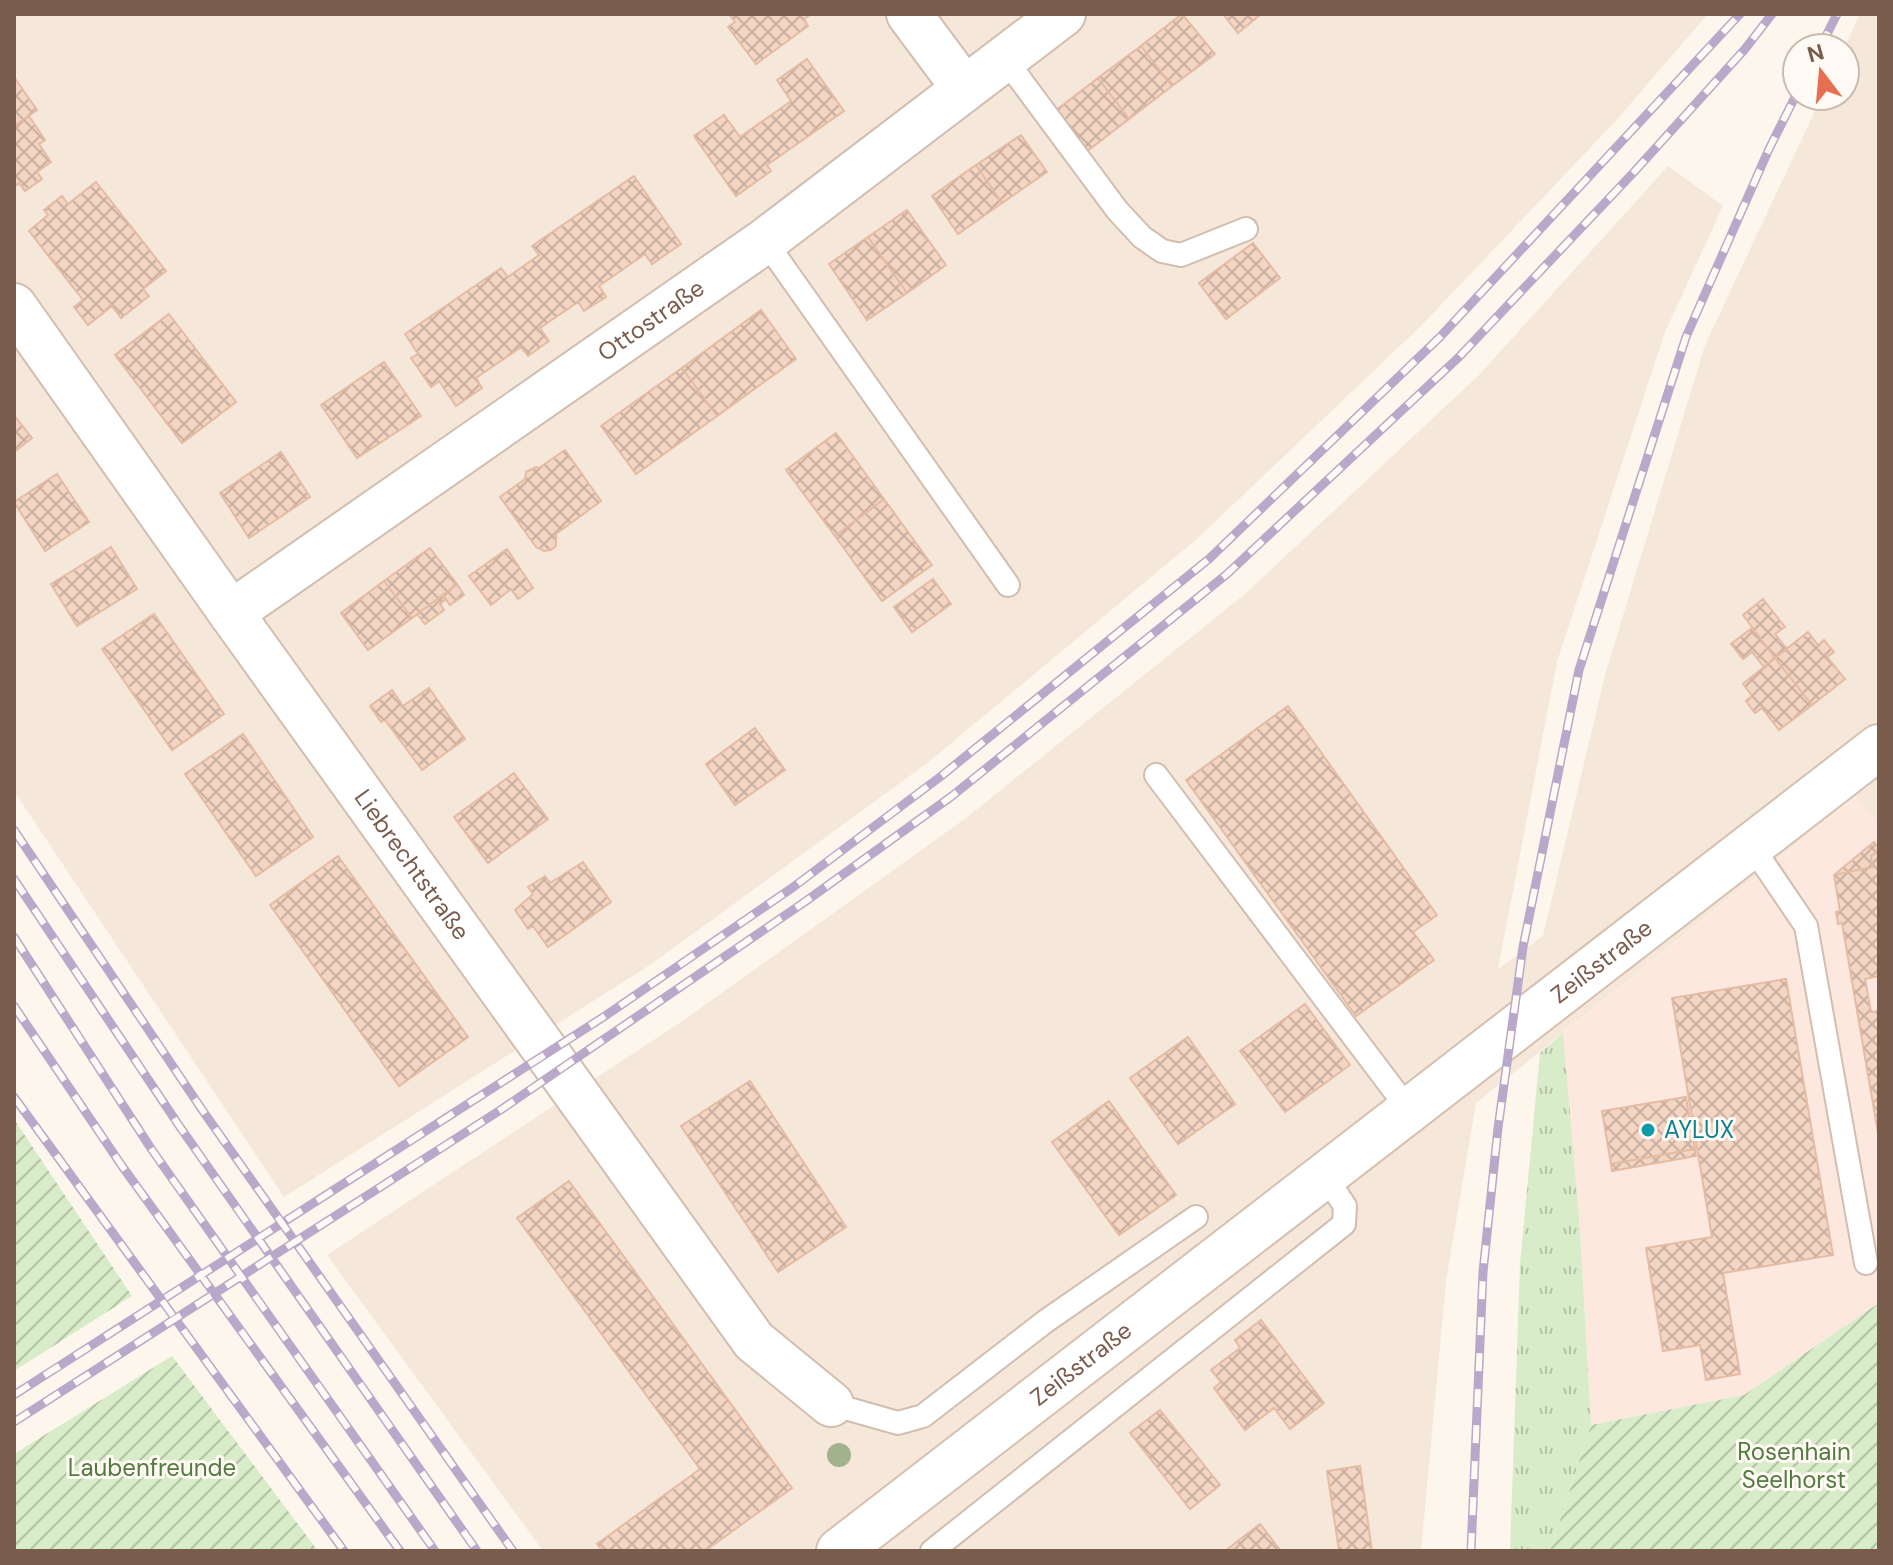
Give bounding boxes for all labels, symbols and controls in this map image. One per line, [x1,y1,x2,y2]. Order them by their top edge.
north arrow [1781,32,1861,112]
text: N [1804,37,1827,69]
street label: Ottostraße [591,272,710,368]
street label: Liebrechtstraße [348,783,477,946]
street label: Zeißstraße [1544,912,1658,1010]
place label: AYLUX [1664,1114,1734,1145]
marker: AYLUX [1639,1121,1657,1139]
street label: Zeißstraße [1024,1314,1138,1412]
park label: Rosenhain Seelhorst [1737,1436,1851,1495]
park label: Laubenfreunde [68,1452,236,1483]

